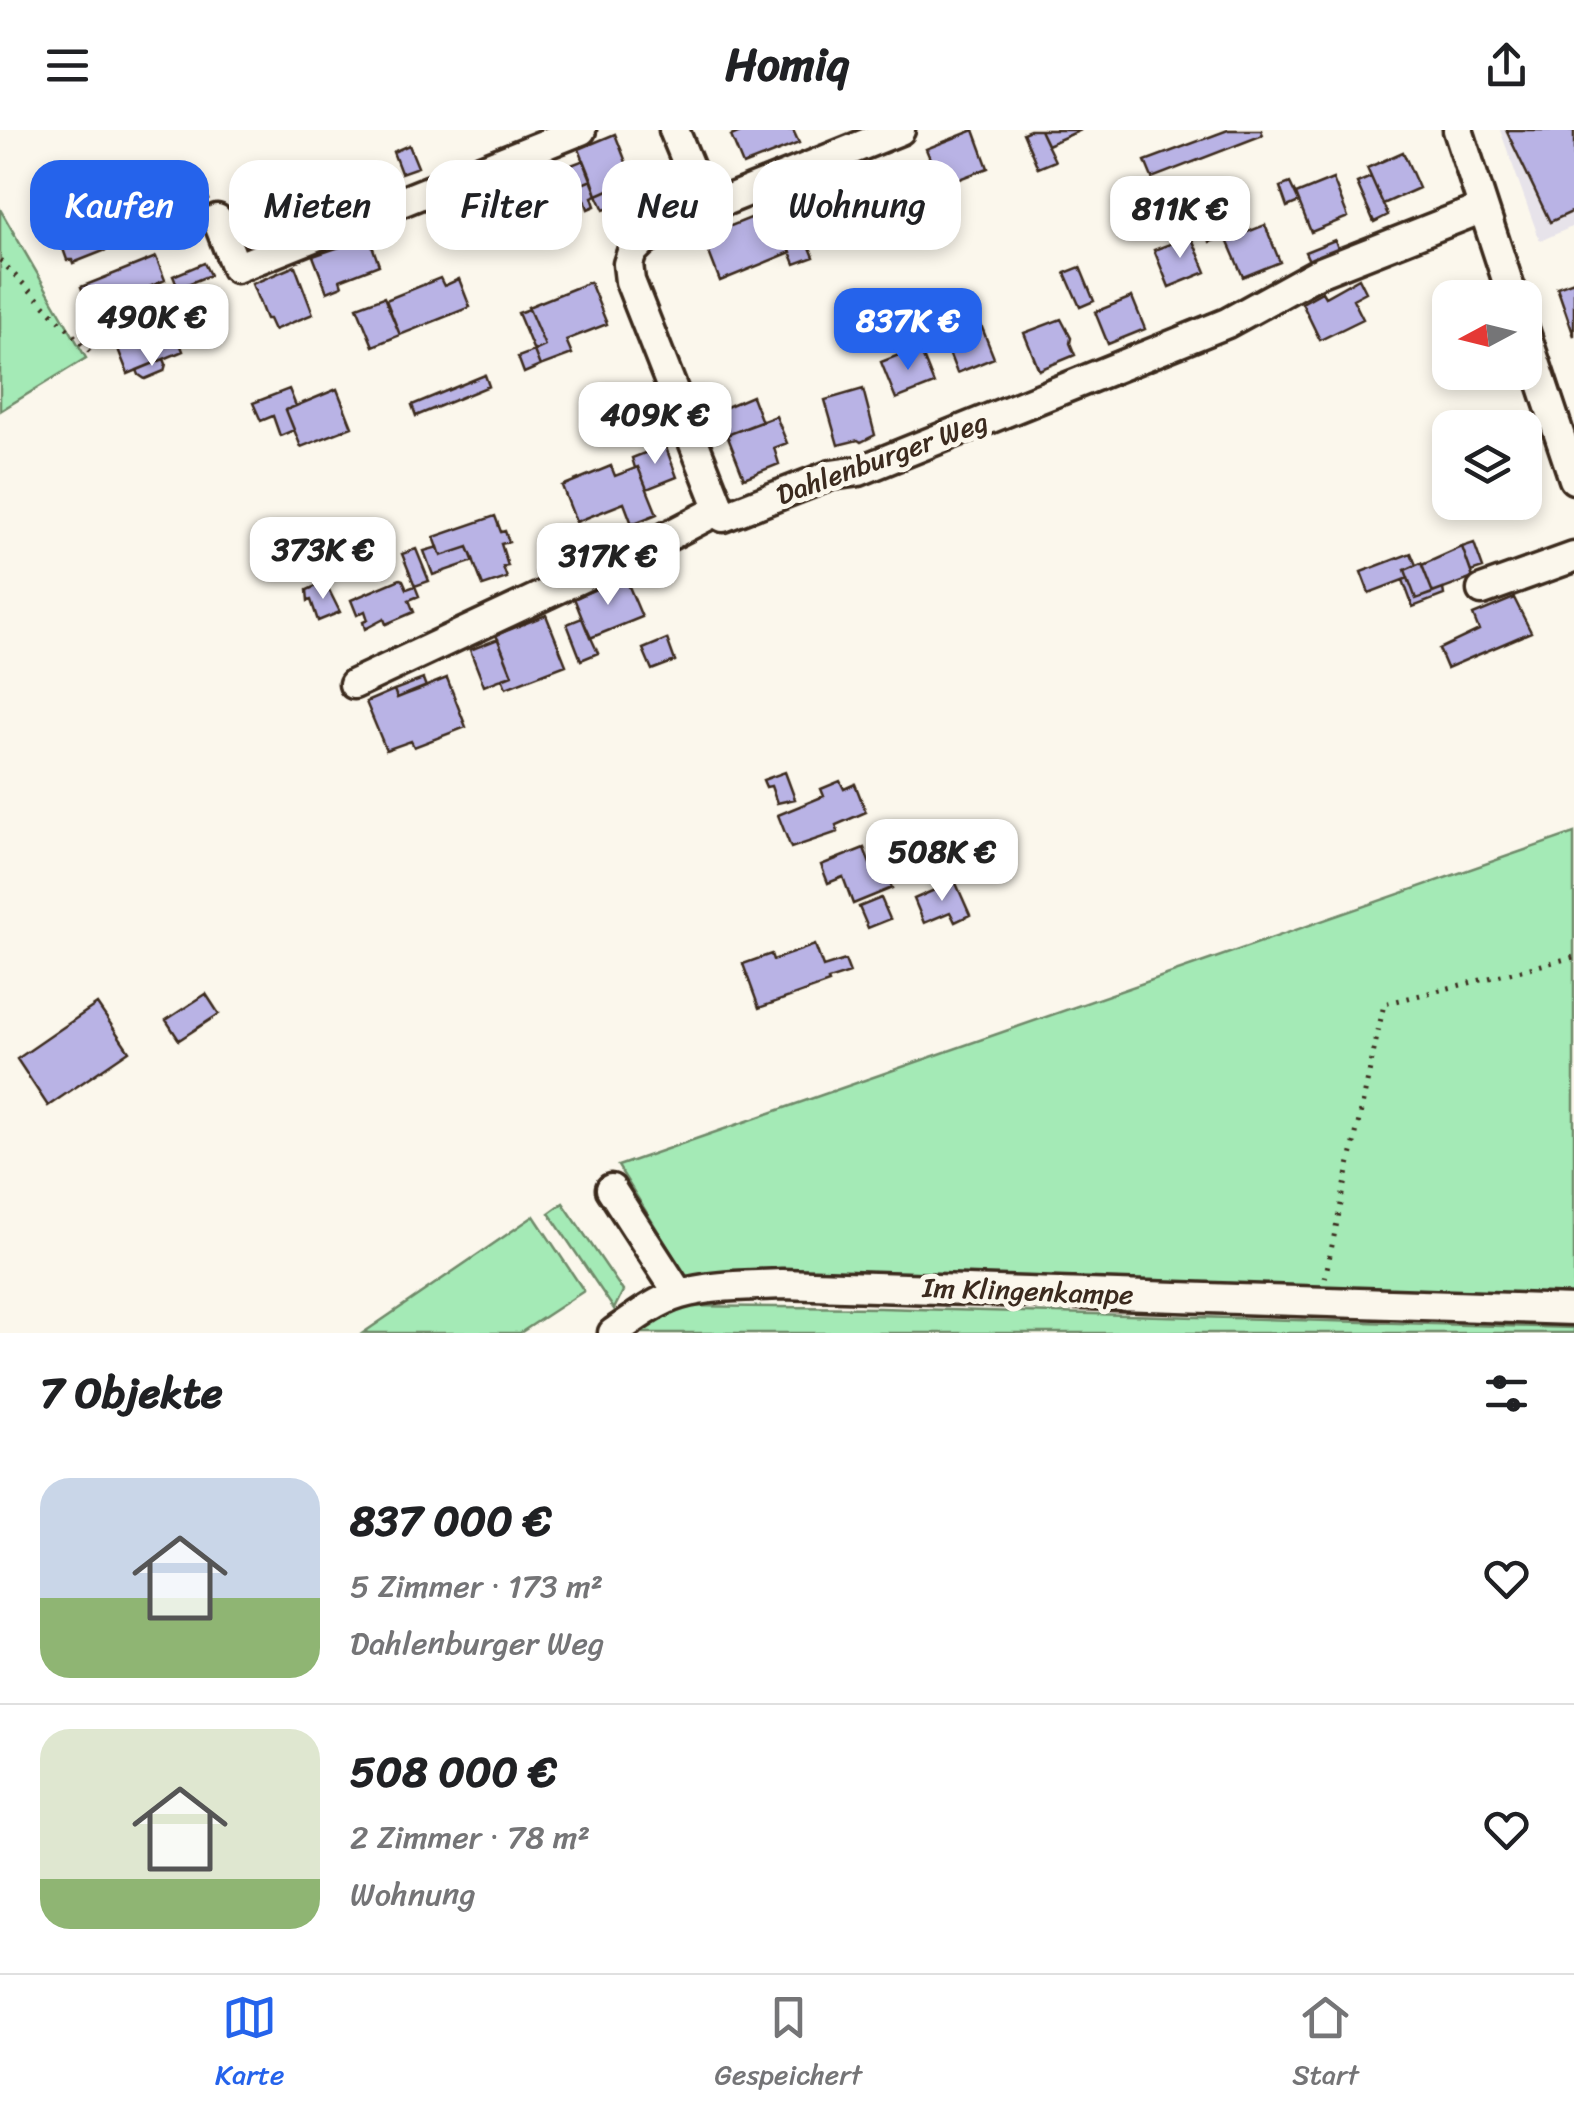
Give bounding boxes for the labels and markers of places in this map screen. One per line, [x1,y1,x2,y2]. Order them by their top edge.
pin: 811K € [1099,176,1261,261]
pin: 490K € [71,284,233,369]
pin: 837K € [827,288,989,373]
pin: 409K € [574,382,736,467]
pin: 373K € [242,517,404,602]
pin: 317K € [527,523,689,608]
pin: 508K € [861,819,1023,904]

